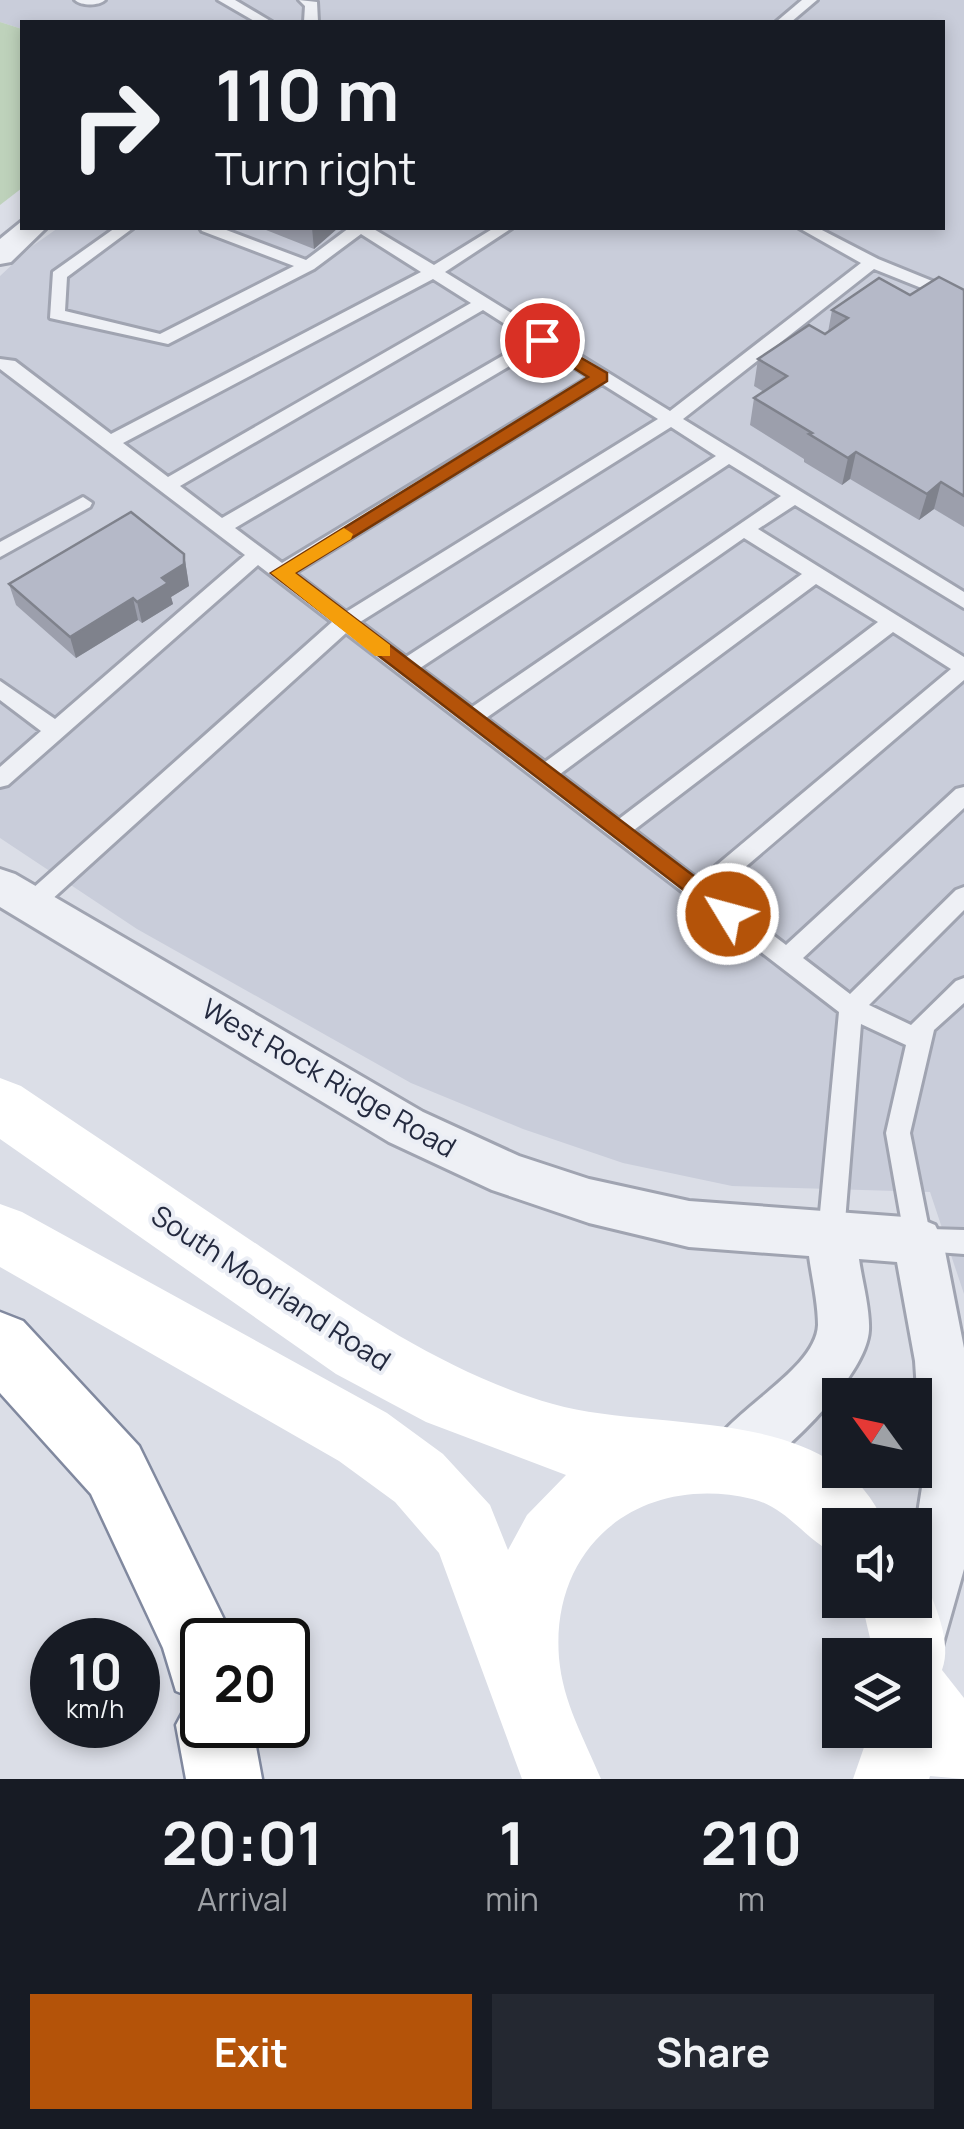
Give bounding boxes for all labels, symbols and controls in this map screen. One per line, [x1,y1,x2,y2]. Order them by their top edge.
text: 110 m [215,46,399,142]
icon: right [50,60,180,190]
text: Turn right [215,137,416,199]
pin [500,298,585,383]
icon: arrive [515,313,570,368]
position arrow [676,862,780,966]
street label: West Rock Ridge Road [196,989,463,1165]
street label: South Moorland Road [145,1196,398,1379]
north arrow [822,1378,932,1488]
map controls [822,1378,932,1748]
button: sound [822,1508,932,1618]
speed limit sign: 20 [180,1618,310,1748]
text: 10 [68,1637,122,1705]
button: layers [822,1638,932,1748]
text: km/h [66,1691,124,1726]
text: 20:01 [162,1801,323,1883]
text: 1 [499,1801,525,1883]
text: 210 [701,1801,802,1883]
text: Arrival [197,1877,288,1921]
text: min [485,1877,539,1921]
text: m [738,1877,765,1921]
button: Exit [30,1994,472,2109]
button: Share [492,1994,934,2109]

